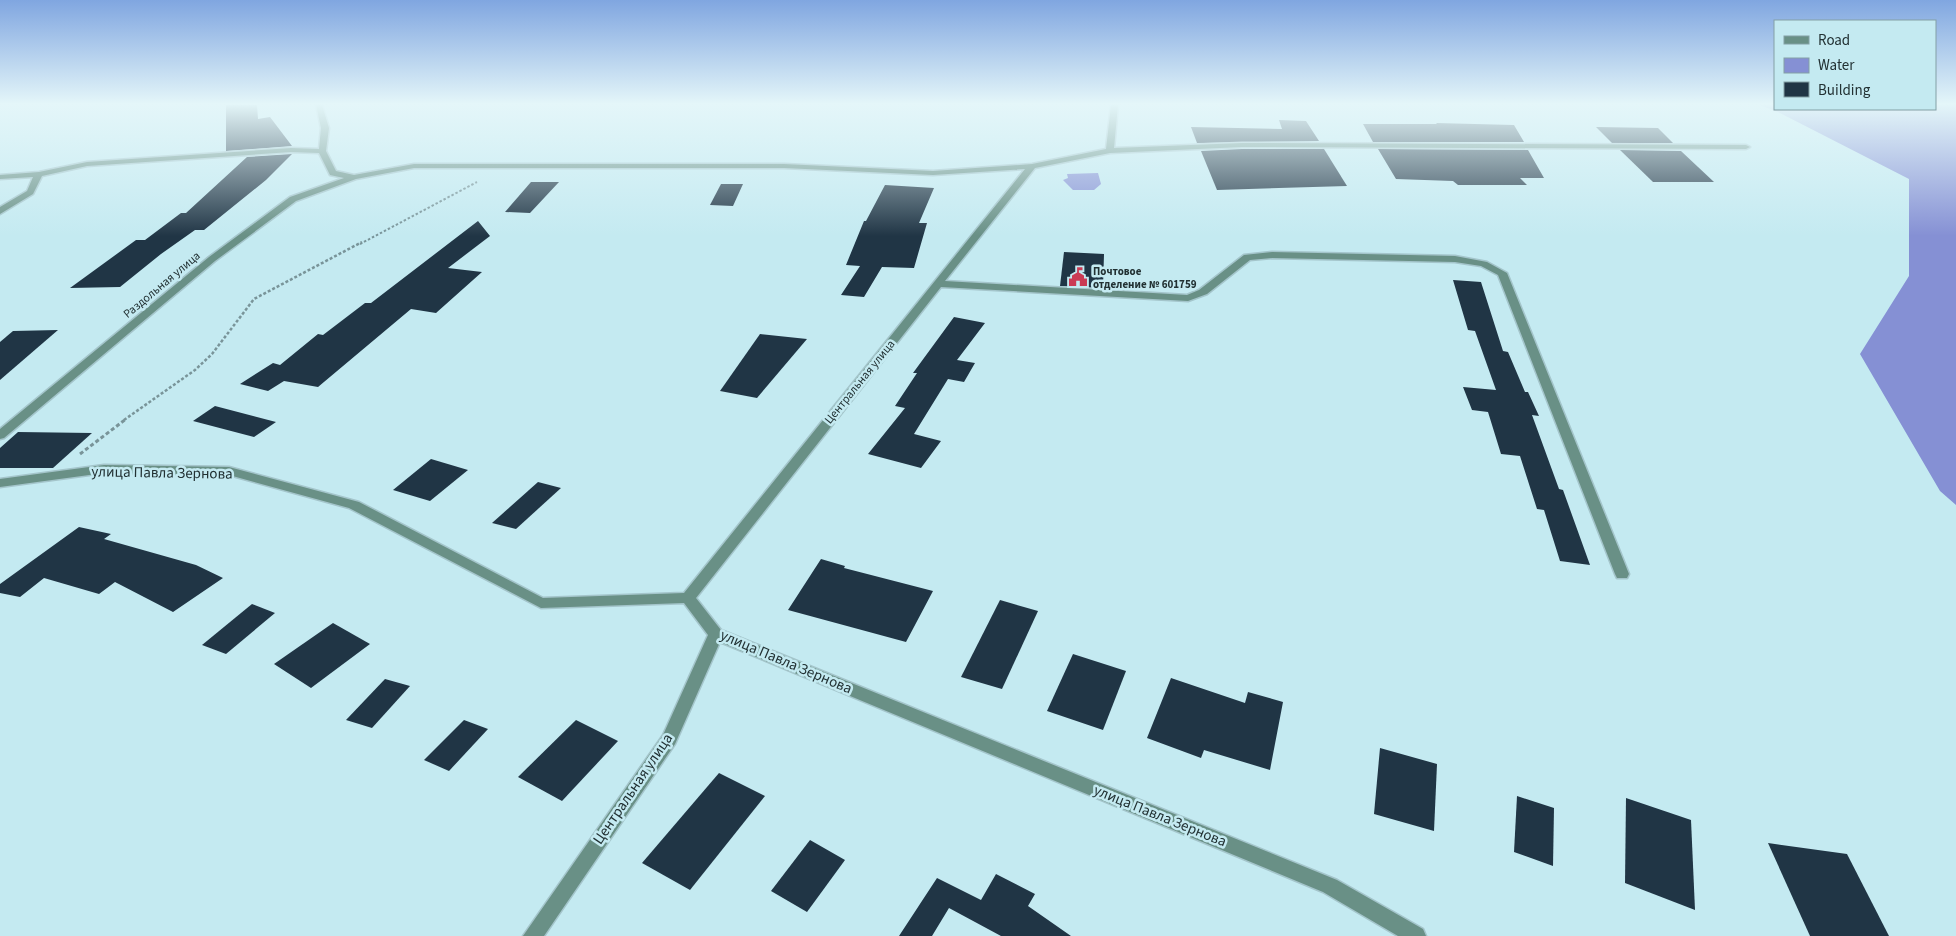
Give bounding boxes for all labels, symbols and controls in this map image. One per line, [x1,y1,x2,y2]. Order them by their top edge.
legend [1774,20,1936,110]
text: Road [1818,30,1850,51]
text: Water [1818,55,1855,76]
text: Building [1818,80,1871,101]
street label: Раздольная улица [120,248,204,322]
place label: Почтовое отделение № 601759 [1093,264,1197,292]
public building icon: Почтовое отделение № 601759 [1067,266,1089,288]
street label: Центральная улица [821,336,899,428]
street label: улица Павла Зернова [91,461,233,485]
street label: улица Павла Зернова [717,625,855,699]
street label: Центральная улица [588,729,678,849]
street label: улица Павла Зернова [1090,780,1230,852]

